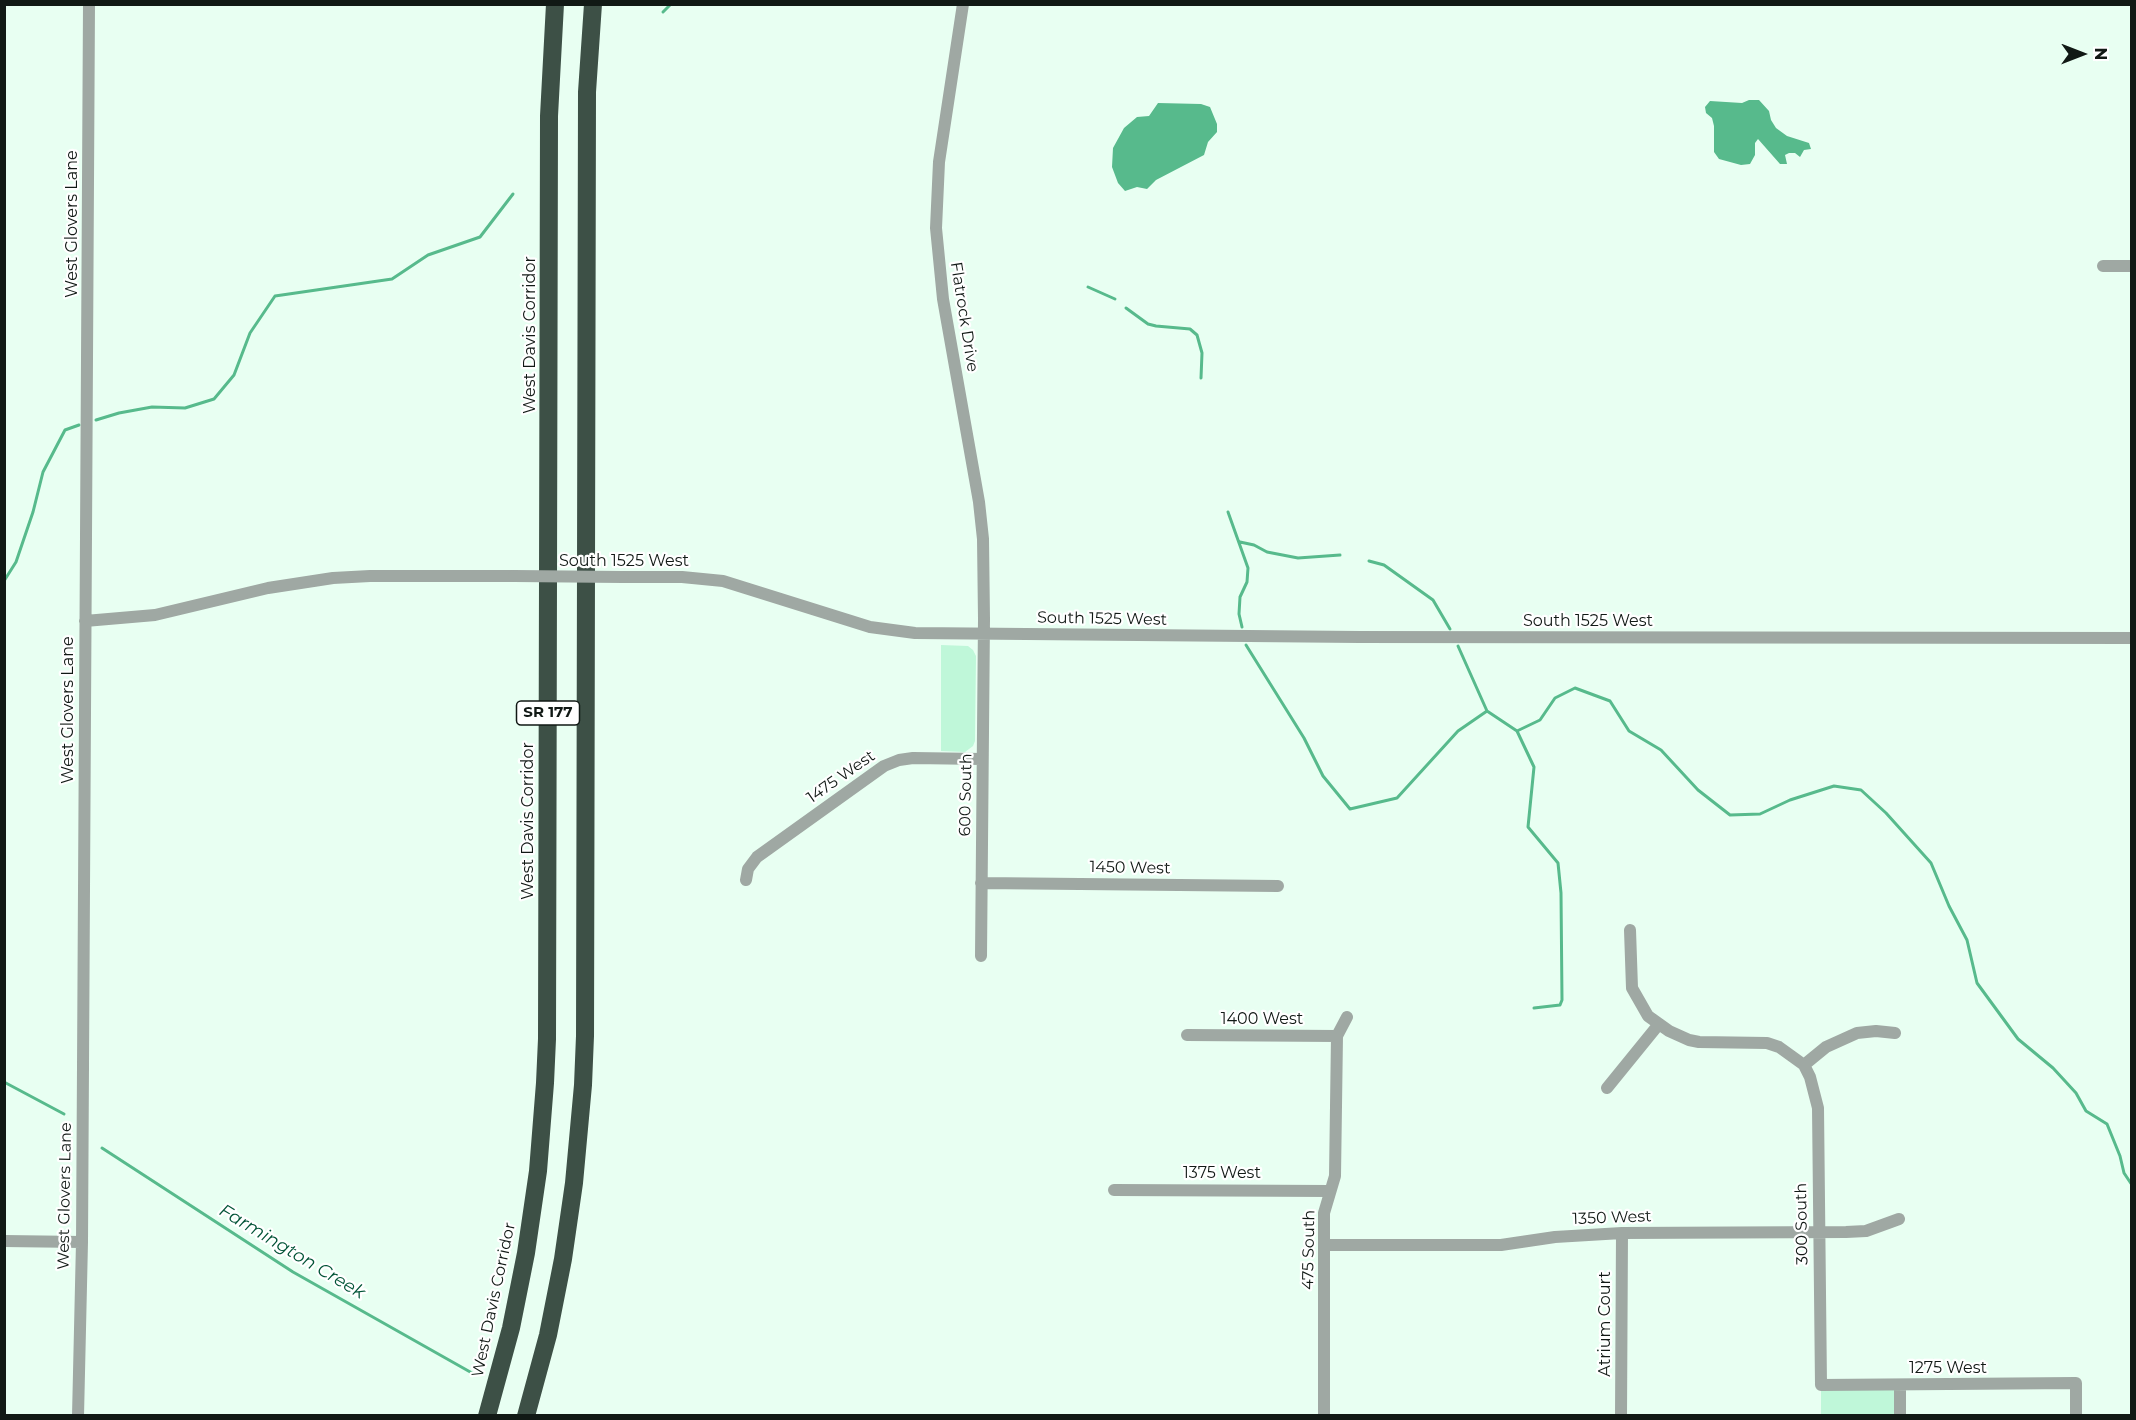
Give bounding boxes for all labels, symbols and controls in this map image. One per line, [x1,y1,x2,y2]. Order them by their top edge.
north arrow [2052,24,2112,84]
text: N [2091,48,2110,60]
street label: West Glovers Lane [62,150,82,298]
street label: West Davis Corridor [520,256,540,414]
street label: Flatrock Drive [946,261,982,373]
street label: South 1525 West [559,551,689,571]
street label: South 1525 West [1037,608,1167,630]
street label: South 1525 West [1523,611,1653,631]
street label: West Glovers Lane [58,636,78,784]
road number: SR 177 [516,701,580,725]
street label: West Davis Corridor [518,742,538,900]
street label: 1475 West [803,747,879,807]
street label: 600 South [956,753,976,837]
street label: 1450 West [1089,858,1171,878]
street label: 1400 West [1221,1009,1303,1029]
street label: West Glovers Lane [54,1122,76,1270]
street label: 1375 West [1183,1163,1261,1183]
street label: 300 South [1792,1183,1812,1265]
water label: Farmington Creek [215,1200,369,1304]
street label: 1350 West [1572,1207,1652,1229]
street label: 475 South [1299,1210,1319,1290]
street label: West Davis Corridor [468,1221,520,1379]
street label: Atrium Court [1595,1271,1615,1377]
street label: 1275 West [1909,1358,1987,1378]

